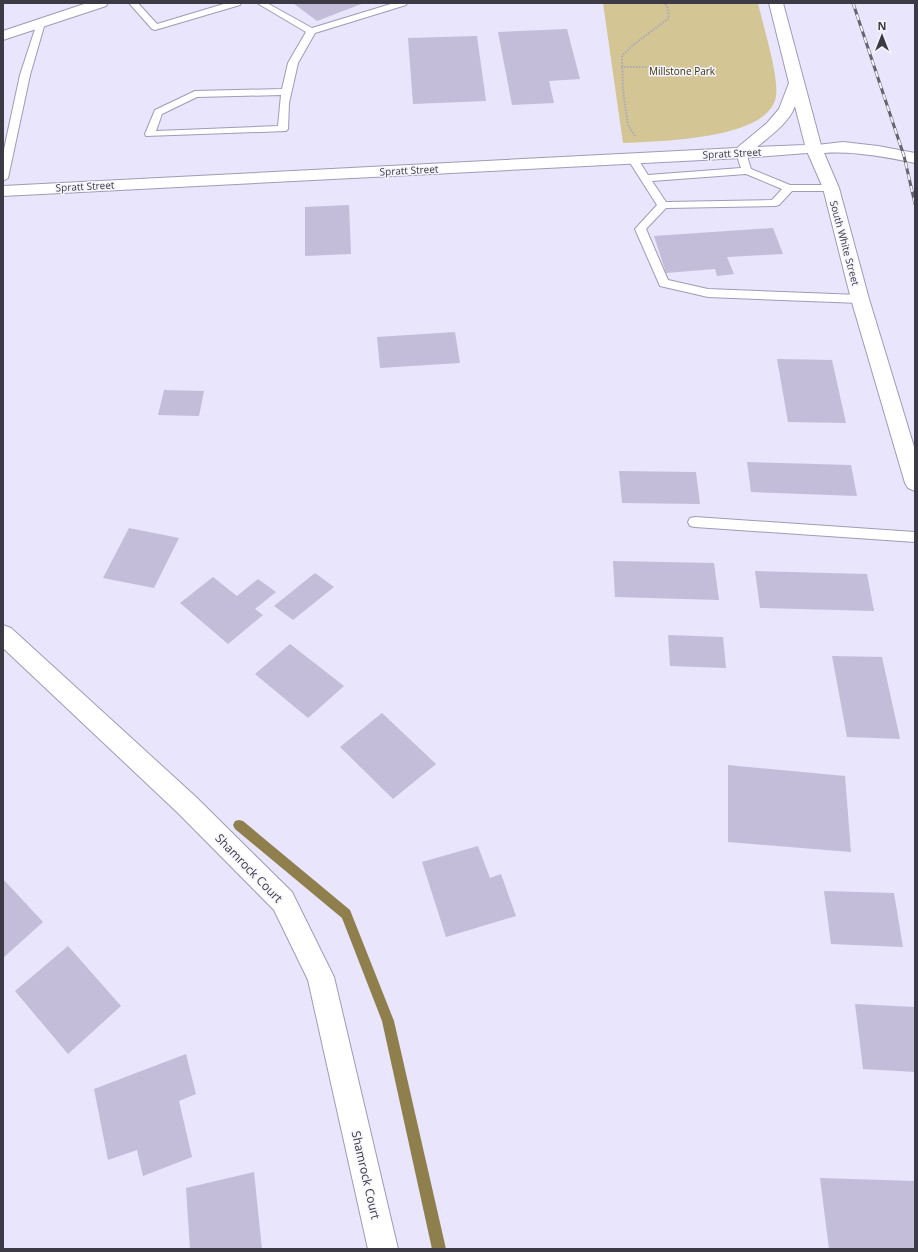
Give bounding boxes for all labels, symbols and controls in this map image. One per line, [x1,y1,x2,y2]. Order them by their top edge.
north arrow [862,16,902,56]
text: N [878,18,886,33]
park label: Millstone Park [649,64,716,78]
street label: Spratt Street [702,144,762,162]
street label: Spratt Street [379,161,439,179]
street label: Spratt Street [55,177,115,195]
street label: South White Street [827,199,863,288]
street label: Shamrock Court [212,830,286,906]
street label: Shamrock Court [348,1129,384,1221]

